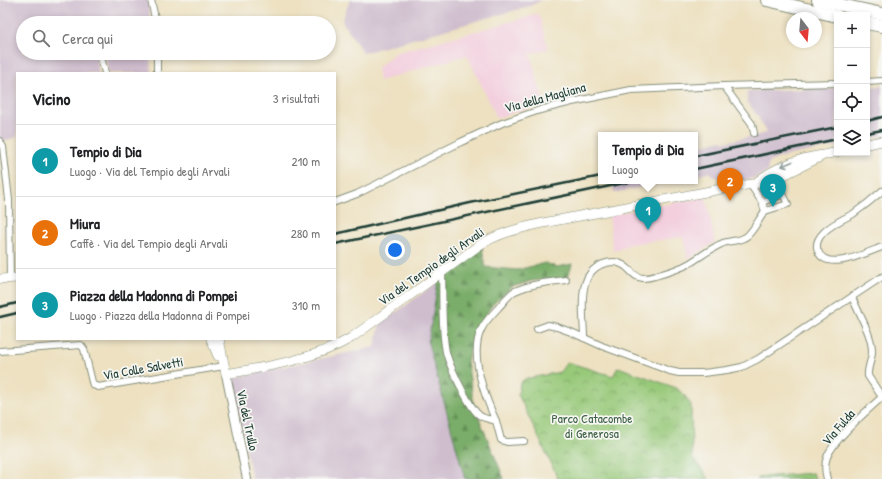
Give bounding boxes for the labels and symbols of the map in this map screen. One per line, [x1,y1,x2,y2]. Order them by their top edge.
north arrow [786,12,822,48]
street label: Via della Magliana [502,78,588,116]
one-way arrow [782,161,794,169]
pin: 2 [717,168,743,201]
pin: 3 [760,174,786,207]
pin: 1 [635,197,661,230]
street label: Via del Tempio degli Arvali [375,223,487,309]
your location [385,240,405,260]
street label: Via Colle Salvetti [101,352,185,384]
street label: Via del Trullo [233,388,263,452]
street label: Via Fulda [817,405,859,449]
park label: Parco Catacombe di Generosa [551,409,633,442]

